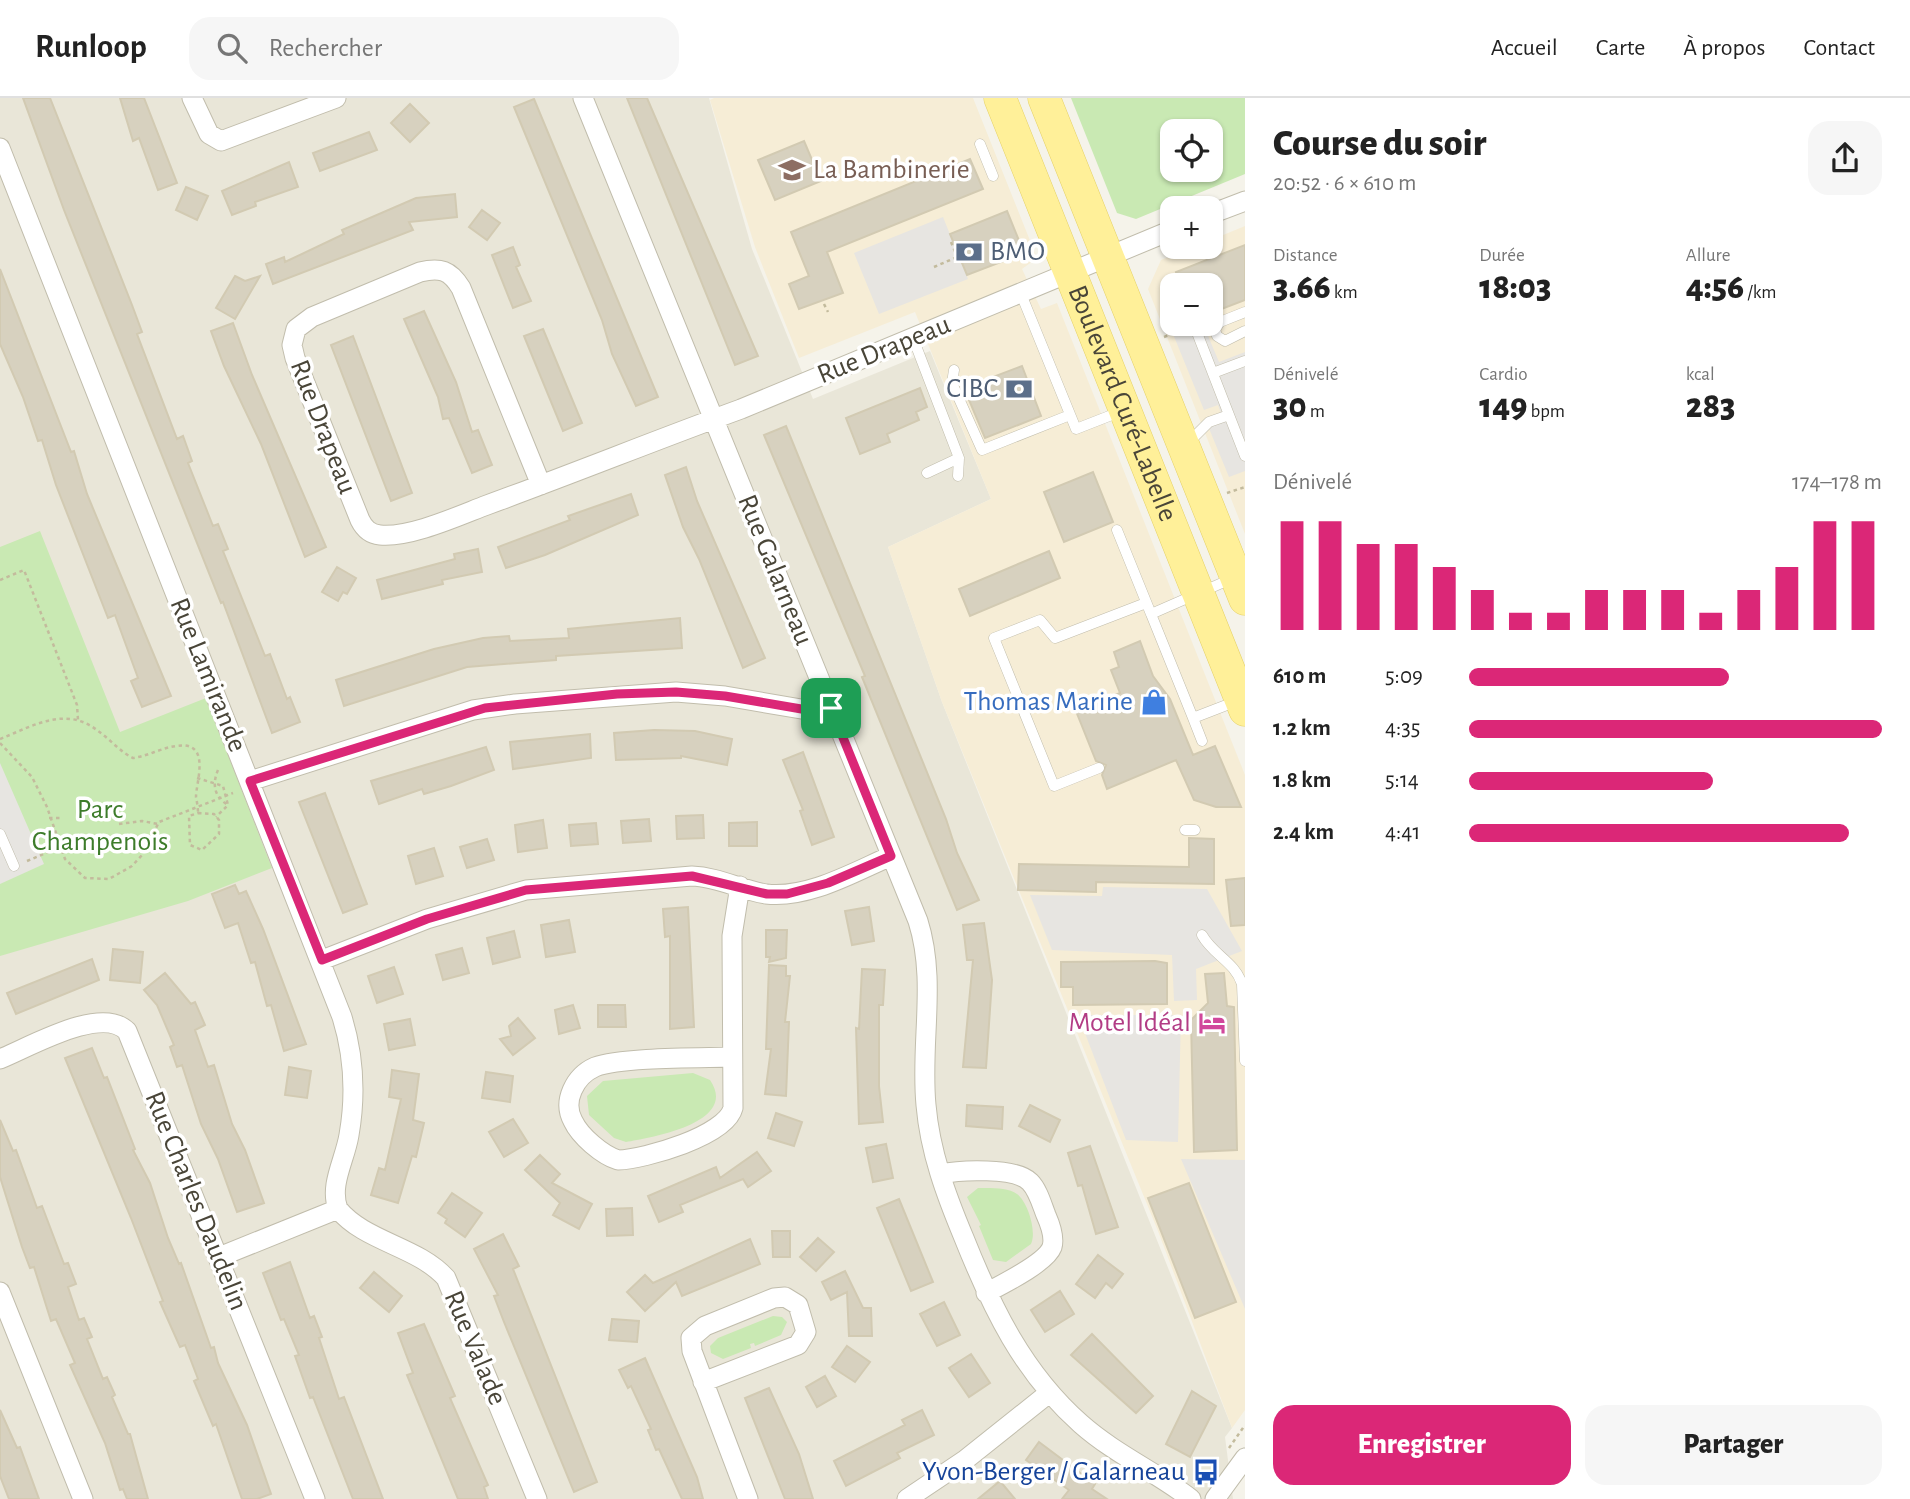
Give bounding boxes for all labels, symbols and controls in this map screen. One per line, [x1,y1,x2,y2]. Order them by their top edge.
search box [189,17,679,80]
icon: search [213,29,251,67]
text: Runloop [35,31,147,64]
text: Rechercher [269,35,382,61]
text: Accueil [1491,36,1558,60]
text: Carte [1596,36,1645,60]
text: À propos [1683,36,1765,60]
text: Contact [1803,36,1875,60]
map controls [1160,119,1223,336]
button: locate [1160,119,1223,182]
button: share [1808,121,1882,195]
text: Course du soir [1273,125,1486,163]
school or university icon: La Bambinerie [777,155,807,185]
place label: La Bambinerie [813,156,970,184]
text: 20:52 · 6 × 610 m [1273,172,1416,195]
button: + [1160,196,1223,259]
bank icon: BMO [954,237,984,267]
place label: BMO [990,238,1045,266]
text: Distance [1273,246,1337,265]
text: Durée [1479,246,1525,265]
text: Allure [1686,246,1730,265]
text: 3.66 [1273,270,1331,305]
text: 18:03 [1479,270,1551,305]
text: 4:56 [1686,270,1744,305]
button: − [1160,273,1223,336]
street label: Boulevard Curé-Labelle [1063,281,1182,525]
text: km [1331,283,1358,302]
text: /km [1744,283,1777,302]
street label: Rue Drapeau [813,311,955,389]
street label: Rue Drapeau [285,356,361,498]
text: Dénivelé [1273,365,1338,384]
text: Cardio [1479,365,1528,384]
text: kcal [1686,365,1715,384]
bank icon: CIBC [1004,374,1034,404]
place label: CIBC [946,375,998,403]
text: 30 [1273,389,1307,424]
text: 149 [1479,389,1527,424]
text: 283 [1686,389,1735,424]
text: m [1307,402,1325,421]
text: bpm [1527,402,1565,421]
text: Dénivelé [1273,471,1352,494]
text: 174–178 m [1792,471,1882,494]
street label: Rue Galarneau [732,491,818,649]
street label: Rue Lamirande [164,594,252,756]
text: 610 m [1273,665,1326,688]
text: 5:09 [1385,665,1423,688]
pin [801,678,861,738]
shop icon: Thomas Marine [1139,687,1169,717]
place label: Thomas Marine [964,688,1133,716]
icon: arrive [812,689,850,727]
text: 1.2 km [1273,717,1331,740]
text: 4:35 [1385,717,1420,740]
text: 1.8 km [1273,769,1331,792]
text: 5:14 [1385,769,1419,792]
park label: Parc Champenois [32,796,168,856]
text: 2.4 km [1273,821,1334,844]
text: 4:41 [1385,821,1420,844]
hotel icon: Motel Idéal [1197,1008,1227,1038]
place label: Motel Idéal [1069,1009,1191,1037]
street label: Rue Charles Daudelin [139,1088,253,1314]
street label: Rue Valade [438,1287,512,1409]
button: Enregistrer [1273,1405,1571,1485]
button: Partager [1585,1405,1882,1485]
bus stop icon: Yvon-Berger / Galarneau [1191,1457,1221,1487]
place label: Yvon-Berger / Galarneau [922,1458,1185,1486]

